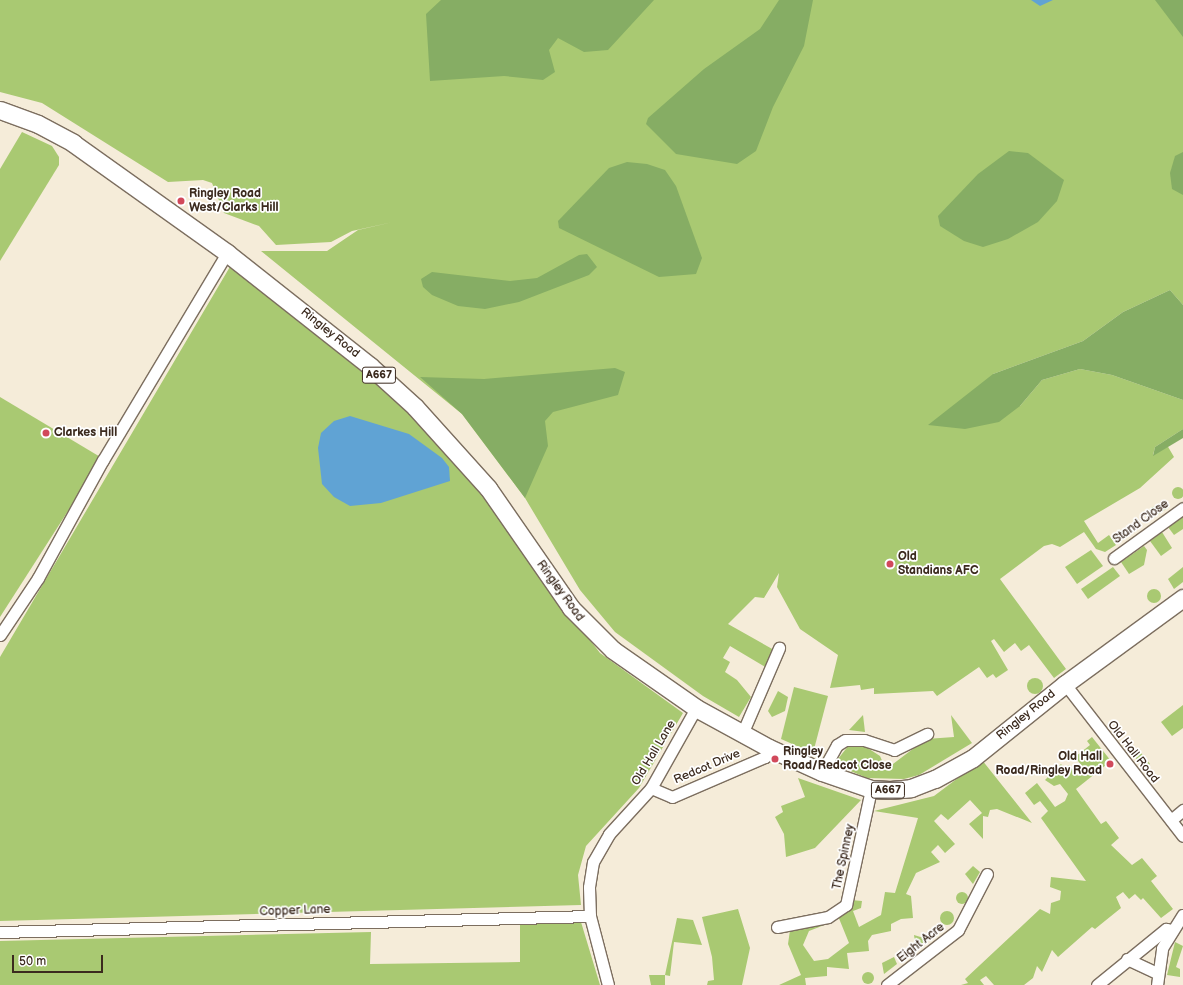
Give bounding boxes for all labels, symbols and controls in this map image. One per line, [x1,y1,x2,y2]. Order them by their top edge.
place label: Ringley Road West/Clarks Hill [189,187,279,215]
marker: Ringley Road West/Clarks Hill [176,196,186,206]
street label: Ringley Road [297,305,363,361]
road number: A667 [361,366,397,384]
place label: Clarkes Hill [54,426,117,440]
marker: Clarkes Hill [41,428,51,438]
street label: Stand Close [1110,497,1172,547]
place label: Old Standians AFC [898,550,978,578]
street label: Ringley Road [533,558,587,624]
marker: Old Standians AFC [885,559,895,569]
street label: Ringley Road [993,687,1059,743]
street label: Old Hall Lane [629,718,679,788]
street label: Old Hall Road [1104,718,1162,786]
place label: Ringley Road/Redcot Close [783,745,892,773]
street label: Redcot Drive [672,747,742,787]
place label: Old Hall Road/Ringley Road [995,750,1102,778]
marker: Ringley Road/Redcot Close [770,754,780,764]
marker: Old Hall Road/Ringley Road [1105,759,1115,769]
road number: A667 [870,781,906,799]
street label: The Spinney [830,823,858,891]
street label: Copper Lane [259,903,331,919]
street label: Eight Acre [895,920,947,966]
scale bar [14,947,105,973]
text: 50 m [19,954,46,969]

